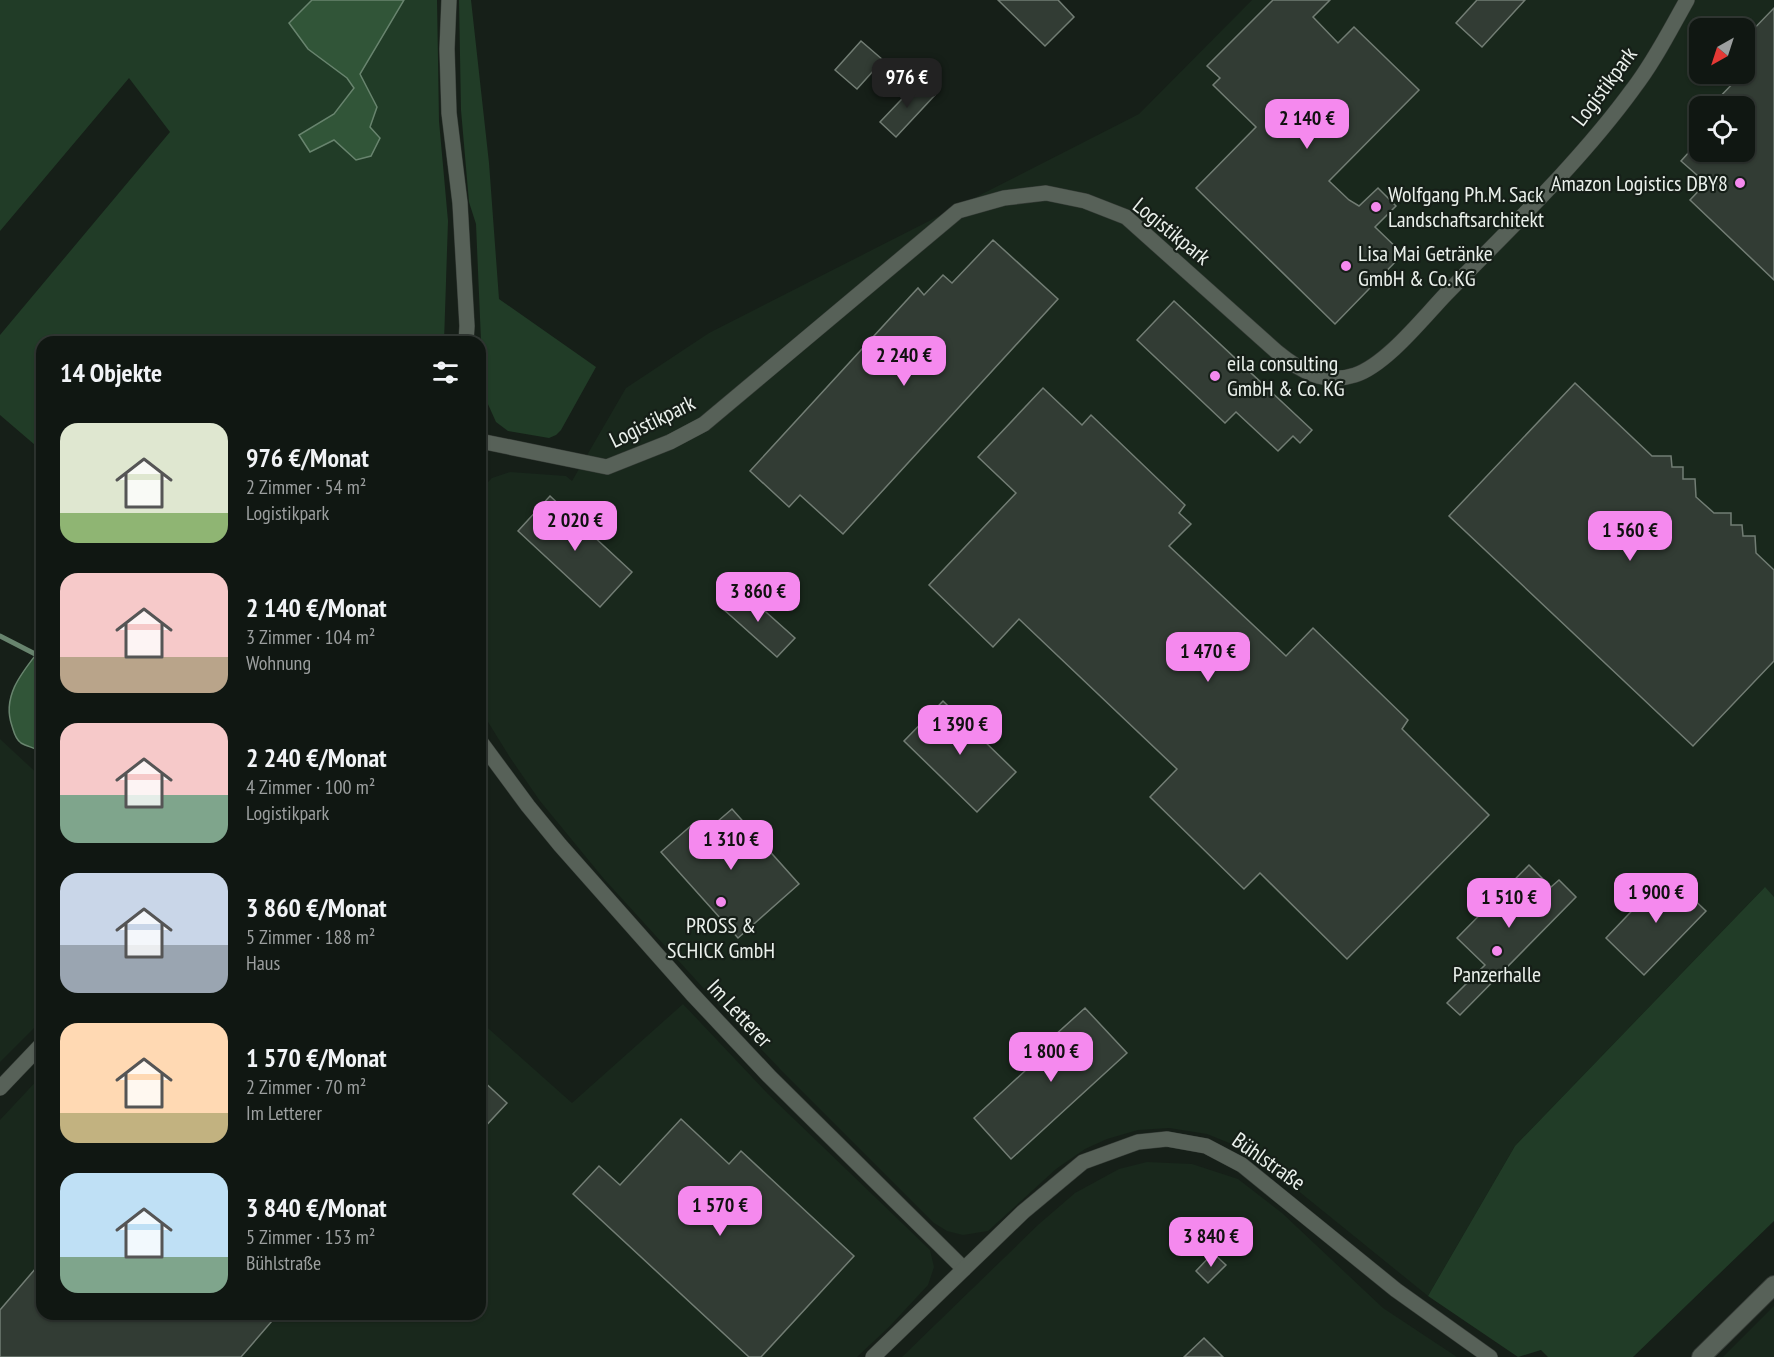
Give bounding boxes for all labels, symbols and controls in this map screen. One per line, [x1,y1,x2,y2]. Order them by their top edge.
north arrow [1689,18,1755,84]
map controls [1689,18,1755,162]
street label: Logistikpark [1565,41,1643,131]
pin: 976 € [865,58,949,109]
text: 976 € [886,64,928,90]
button: locate [1689,96,1755,162]
pin: 2 140 € [1252,99,1362,150]
text: 2 140 € [1279,105,1335,131]
place label: Amazon Logistics DBY8 [1551,169,1728,197]
marker: Amazon Logistics DBY8 [1733,176,1747,190]
place label: Wolfgang Ph.M. Sack Landschaftsarchitekt [1388,180,1544,233]
street label: Logistikpark [1128,191,1217,271]
marker: Wolfgang Ph.M. Sack Landschaftsarchitekt [1369,200,1383,214]
place label: Lisa Mai Getränke GmbH & Co. KG [1358,239,1493,292]
marker: Lisa Mai Getränke GmbH & Co. KG [1339,259,1353,273]
pin: 2 240 € [849,336,959,387]
text: 2 240 € [876,342,932,368]
place label: eila consulting GmbH & Co. KG [1227,349,1345,402]
text: 14 Objekte [60,356,162,389]
icon: filters [429,356,462,389]
marker: eila consulting GmbH & Co. KG [1208,369,1222,383]
street label: Logistikpark [605,388,700,454]
text: 976 €/Monat [246,441,369,474]
icon: home [108,447,180,519]
text: 2 Zimmer · 54 m² [246,474,366,500]
text: Logistikpark [246,500,329,526]
pin: 2 020 € [520,501,630,552]
text: 2 020 € [547,507,603,533]
pin: 1 560 € [1575,511,1685,562]
text: 1 560 € [1602,517,1658,543]
pin: 3 860 € [703,572,813,623]
text: 3 860 € [730,578,786,604]
text: 2 140 €/Monat [246,591,387,624]
icon: home [108,597,180,669]
text: 3 Zimmer · 104 m² [246,624,375,650]
pin: 1 470 € [1153,632,1263,683]
text: 1 470 € [1180,638,1236,664]
text: Wohnung [246,650,311,676]
pin: 1 390 € [905,705,1015,756]
text: 1 390 € [932,711,988,737]
text: 2 240 €/Monat [246,741,387,774]
icon: home [108,747,180,819]
text: 4 Zimmer · 100 m² [246,774,375,800]
text: Logistikpark [246,800,329,826]
pin: 1 310 € [676,820,786,871]
text: 1 310 € [703,826,759,852]
pin: 1 900 € [1601,873,1711,924]
pin: 1 510 € [1454,878,1564,929]
text: 1 900 € [1628,879,1684,905]
text: 1 510 € [1481,884,1537,910]
text: 3 860 €/Monat [246,891,387,924]
marker: PROSS & SCHICK GmbH [714,895,728,909]
icon: home [108,897,180,969]
place label: PROSS & SCHICK GmbH [667,911,775,964]
text: 5 Zimmer · 188 m² [246,924,375,950]
marker: Panzerhalle [1490,944,1504,958]
text: Haus [246,950,280,976]
place label: Panzerhalle [1453,960,1541,988]
street label: Im Letterer [701,973,779,1053]
pin: 1 800 € [996,1032,1106,1083]
text: 1 800 € [1023,1038,1079,1064]
text: 1 570 €/Monat [246,1041,387,1074]
icon: home [108,1047,180,1119]
text: 2 Zimmer · 70 m² [246,1074,366,1100]
text: Im Letterer [246,1100,322,1126]
street label: Bühlstraße [1227,1126,1311,1196]
pin: 1 570 € [665,1186,775,1237]
text: 3 840 €/Monat [246,1191,387,1224]
text: 1 570 € [692,1192,748,1218]
icon: home [108,1197,180,1269]
pin: 3 840 € [1156,1217,1266,1268]
text: 3 840 € [1183,1223,1239,1249]
text: 5 Zimmer · 153 m² [246,1224,375,1250]
text: Bühlstraße [246,1250,321,1276]

